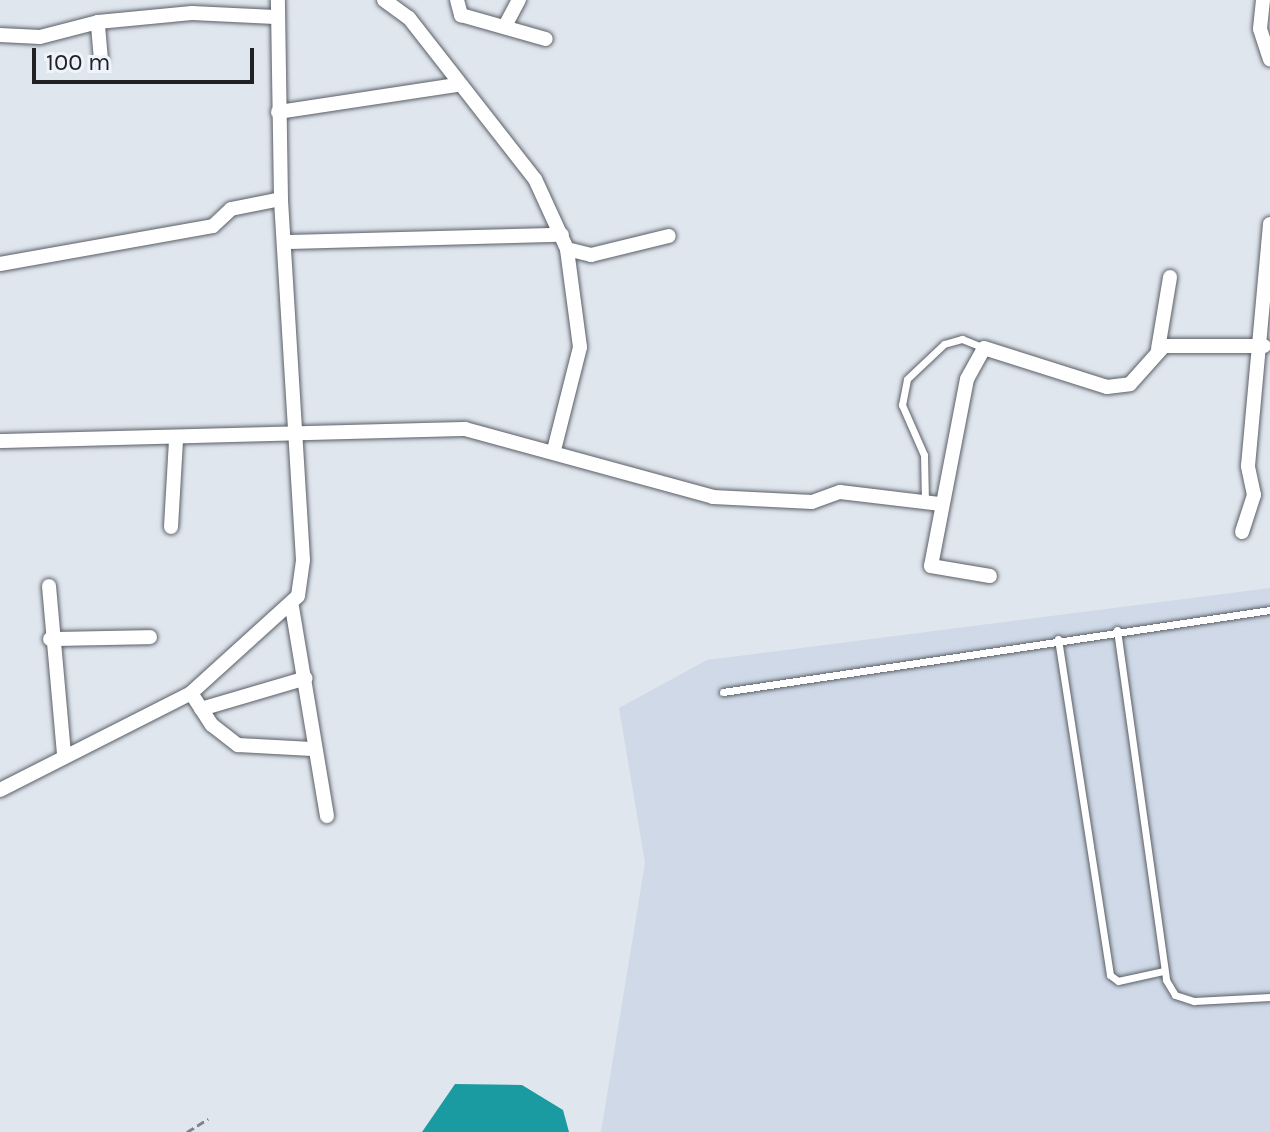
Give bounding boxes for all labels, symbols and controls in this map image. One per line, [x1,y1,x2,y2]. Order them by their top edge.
scale bar [36,32,258,82]
text: 100 m [46,48,111,76]

